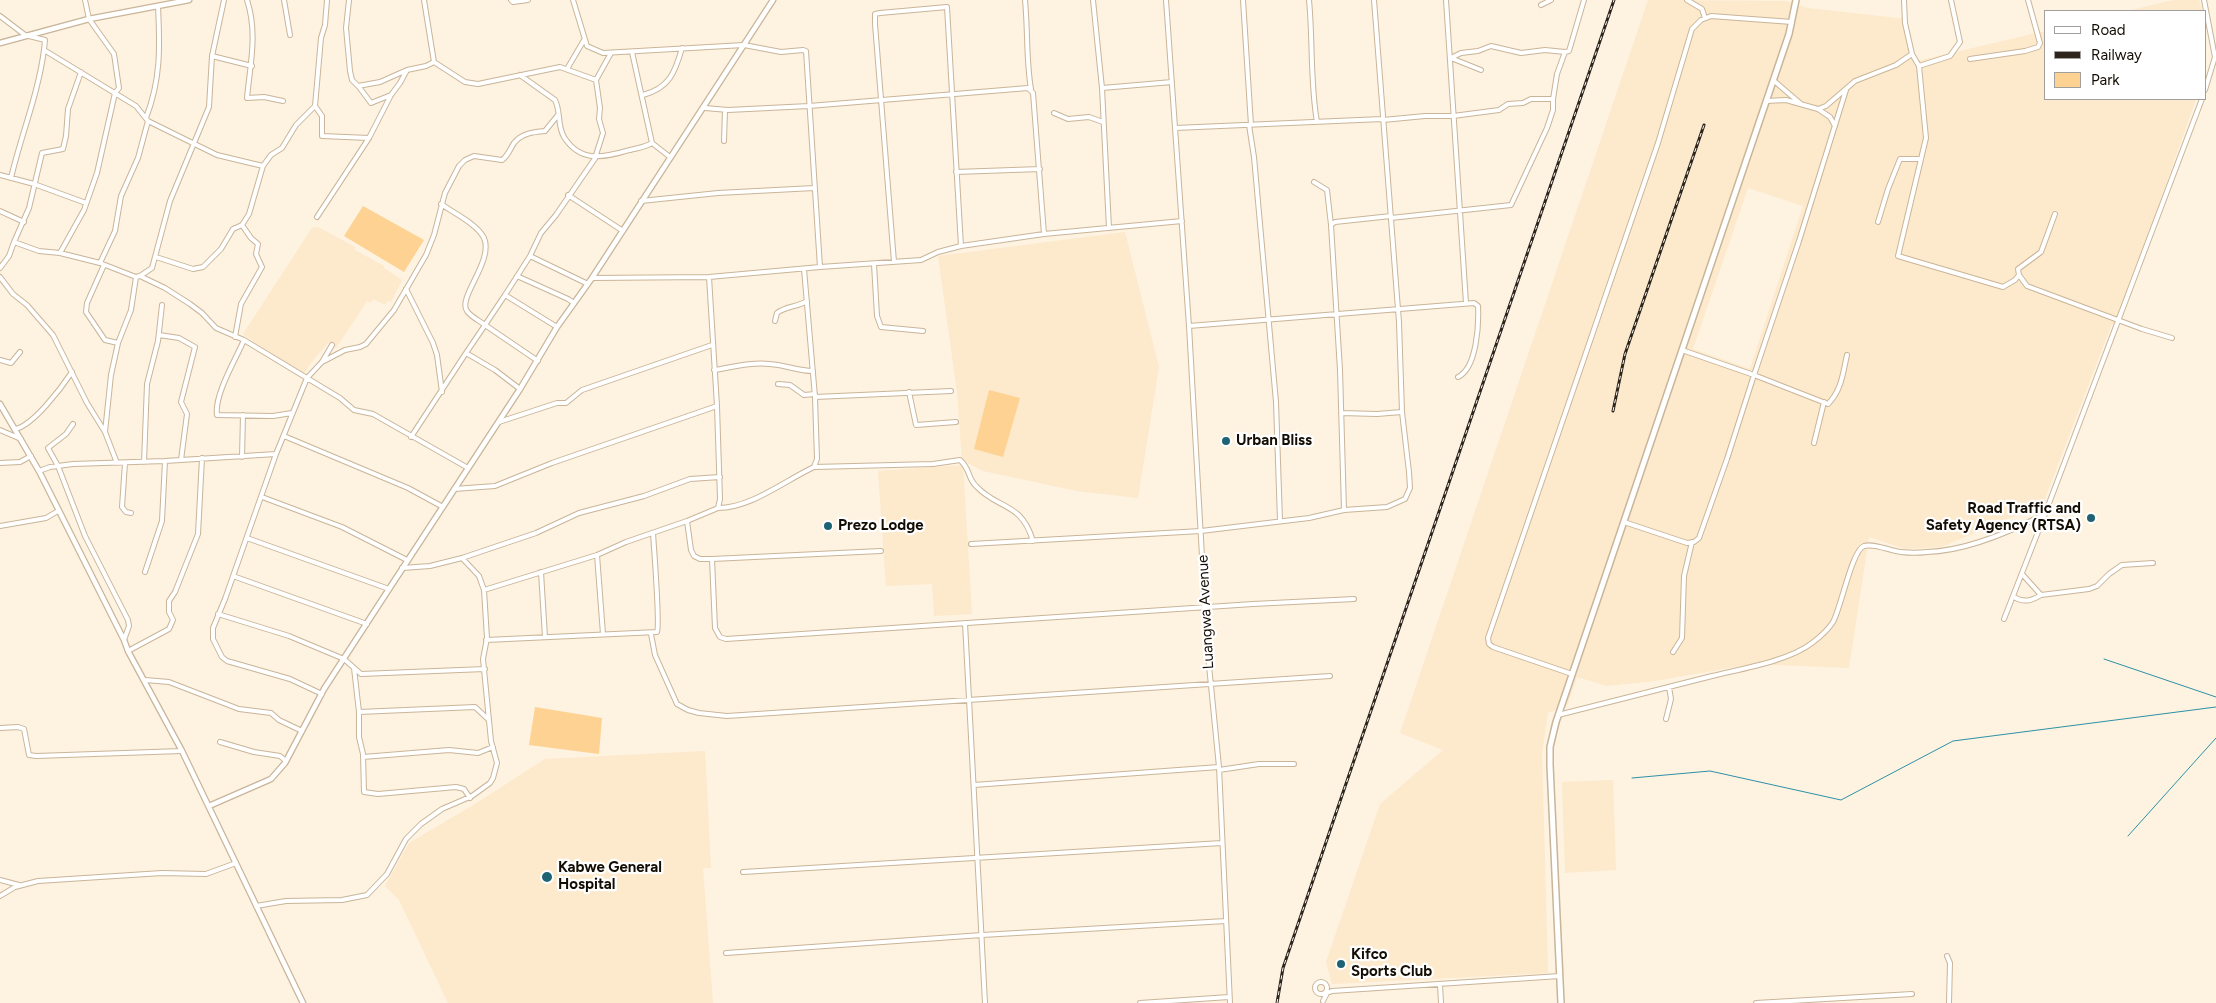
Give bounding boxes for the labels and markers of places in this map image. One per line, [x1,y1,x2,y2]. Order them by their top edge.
place label: Urban Bliss [1236,432,1312,450]
marker: Urban Bliss [1220,435,1232,447]
place label: Road Traffic and Safety Agency (RTSA) [1926,500,2081,535]
marker: Road Traffic and Safety Agency (RTSA) [2085,512,2097,524]
place label: Prezo Lodge [838,517,923,535]
marker: Prezo Lodge [822,520,834,532]
place label: Kabwe General Hospital [558,859,662,894]
marker: Kabwe General Hospital [540,870,554,884]
place label: Kifco Sports Club [1351,946,1432,981]
marker: Kifco Sports Club [1335,958,1347,970]

